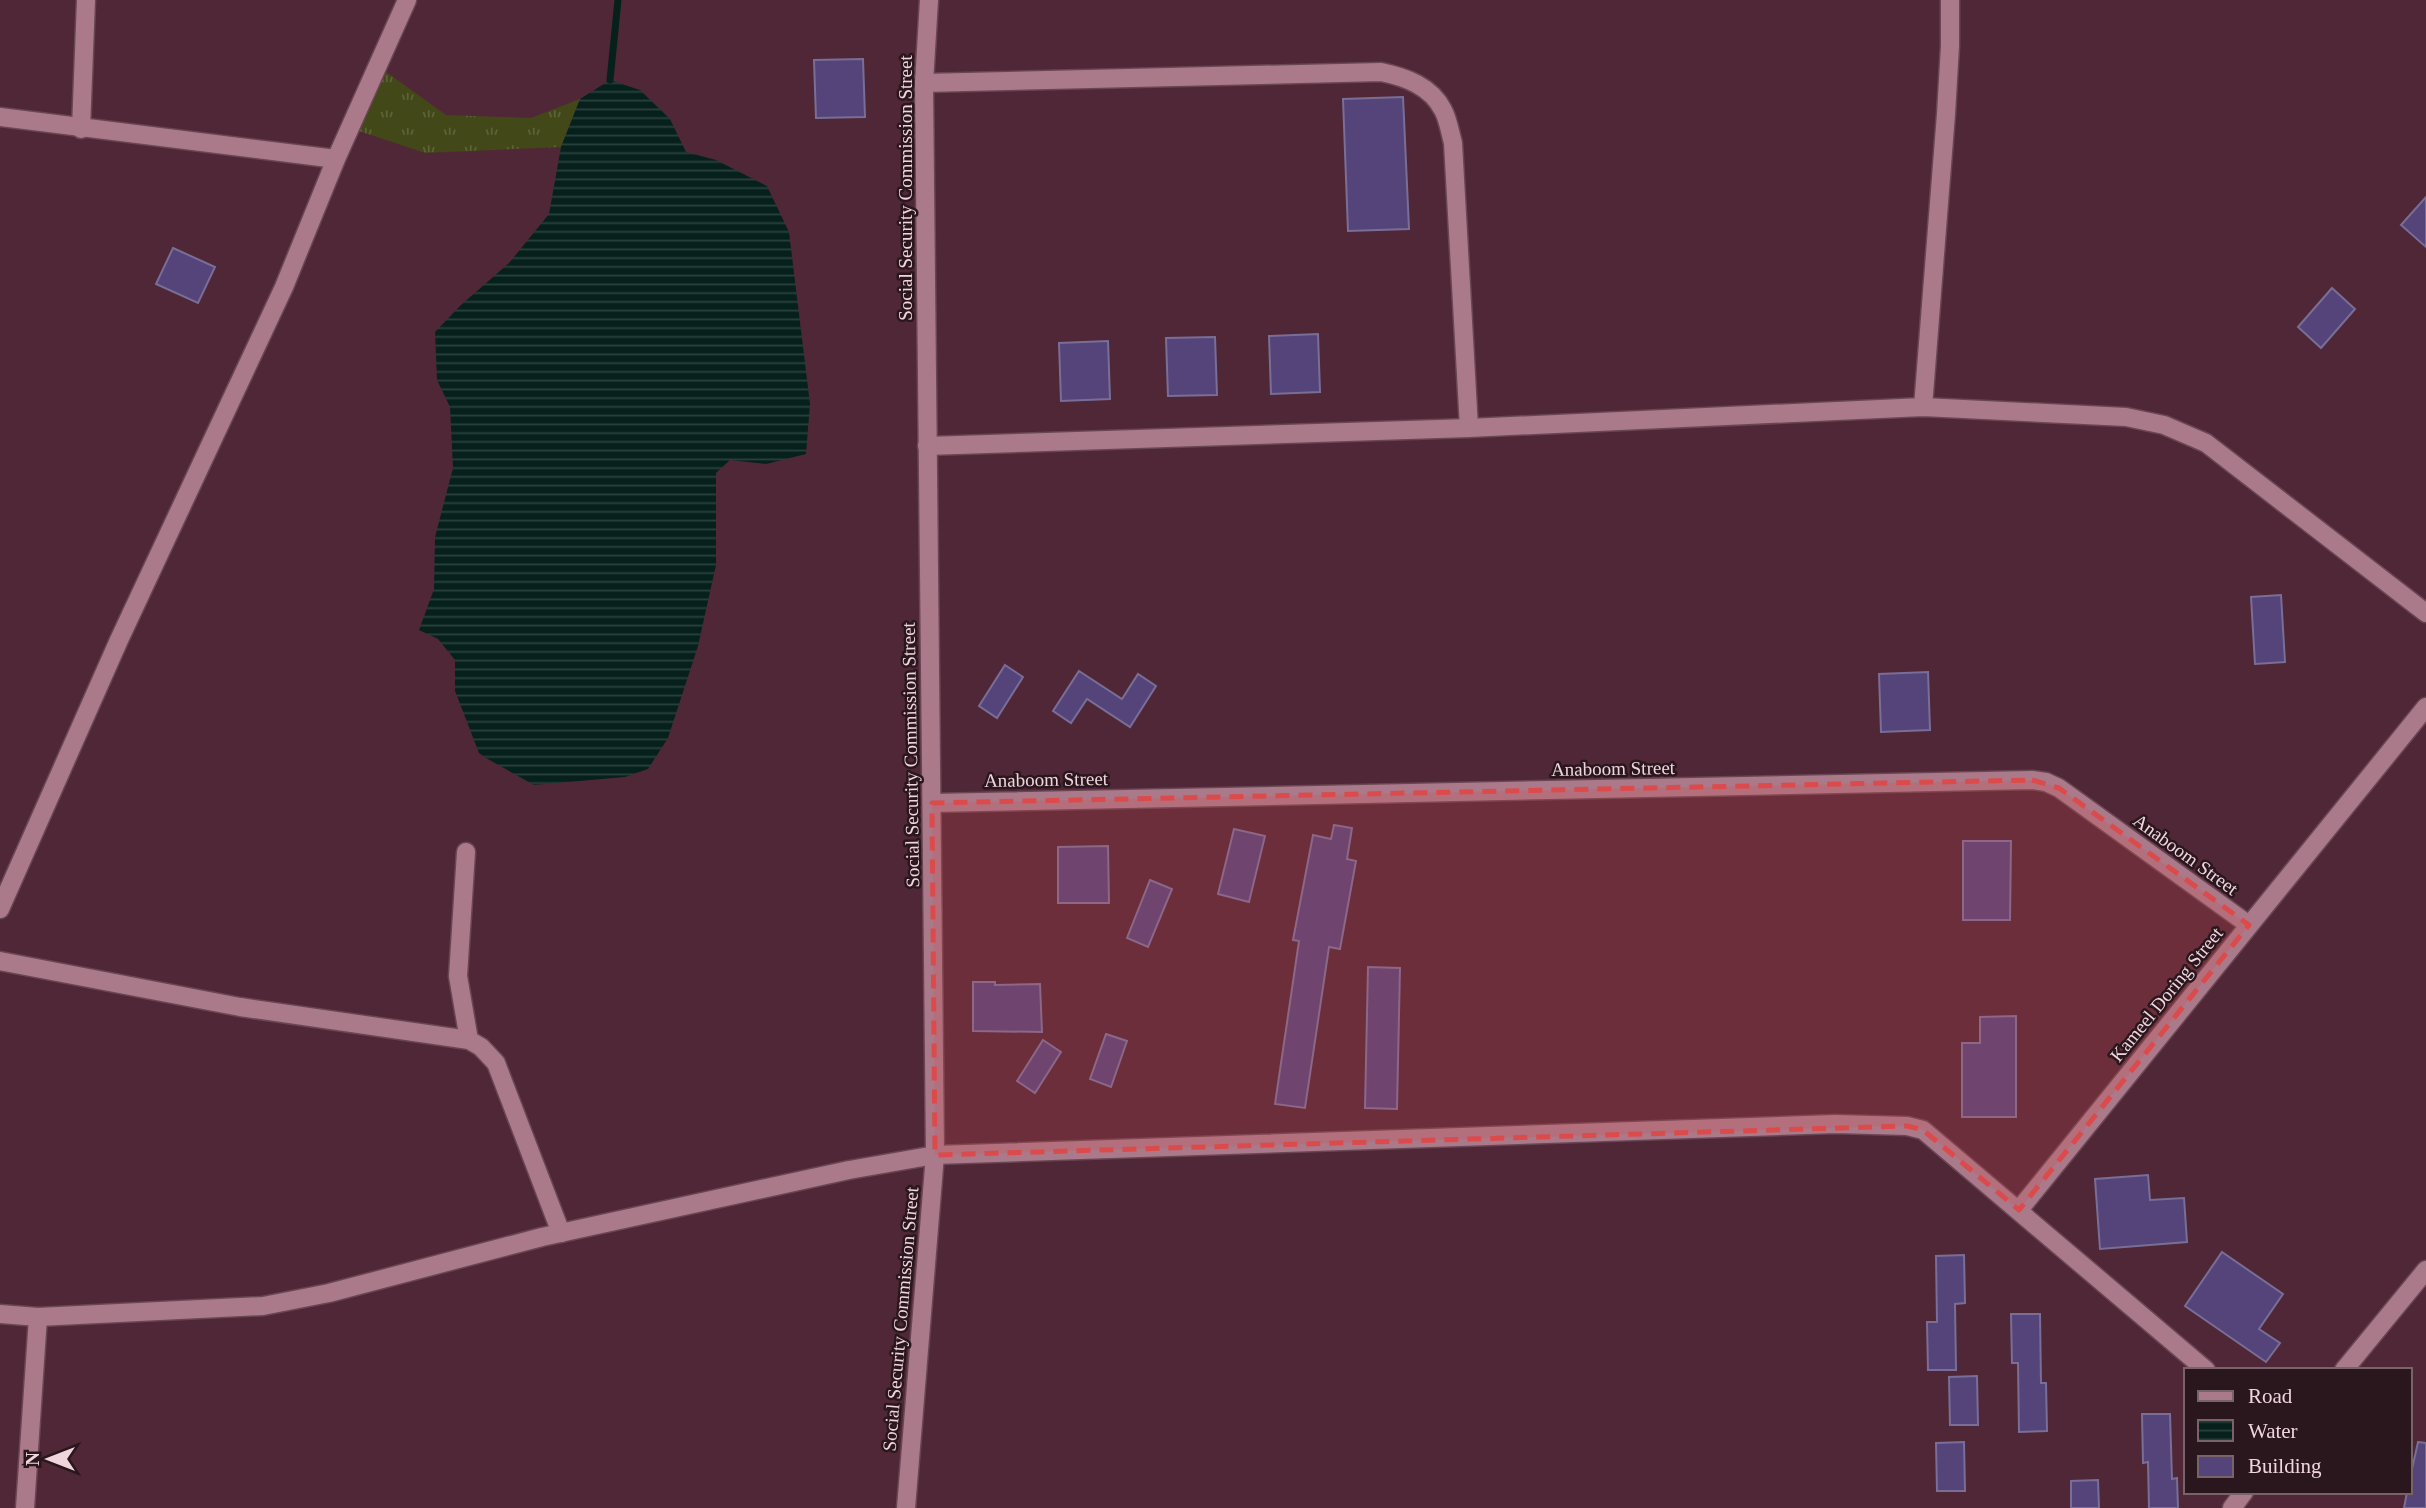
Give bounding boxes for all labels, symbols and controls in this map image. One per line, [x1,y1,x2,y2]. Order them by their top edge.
street label: Social Security Commission Street [895,55,916,321]
street label: Social Security Commission Street [898,621,923,888]
street label: Anaboom Street [1551,757,1676,780]
street label: Anaboom Street [984,768,1109,791]
street label: Anaboom Street [2129,809,2243,900]
street label: Kameel Doring Street [2106,922,2227,1066]
street label: Social Security Commission Street [878,1185,923,1452]
legend [2184,1368,2412,1494]
text: Road [2248,1384,2293,1408]
text: Water [2248,1419,2298,1443]
north arrow [14,1424,84,1494]
text: N [22,1452,43,1466]
text: Building [2248,1454,2322,1478]

